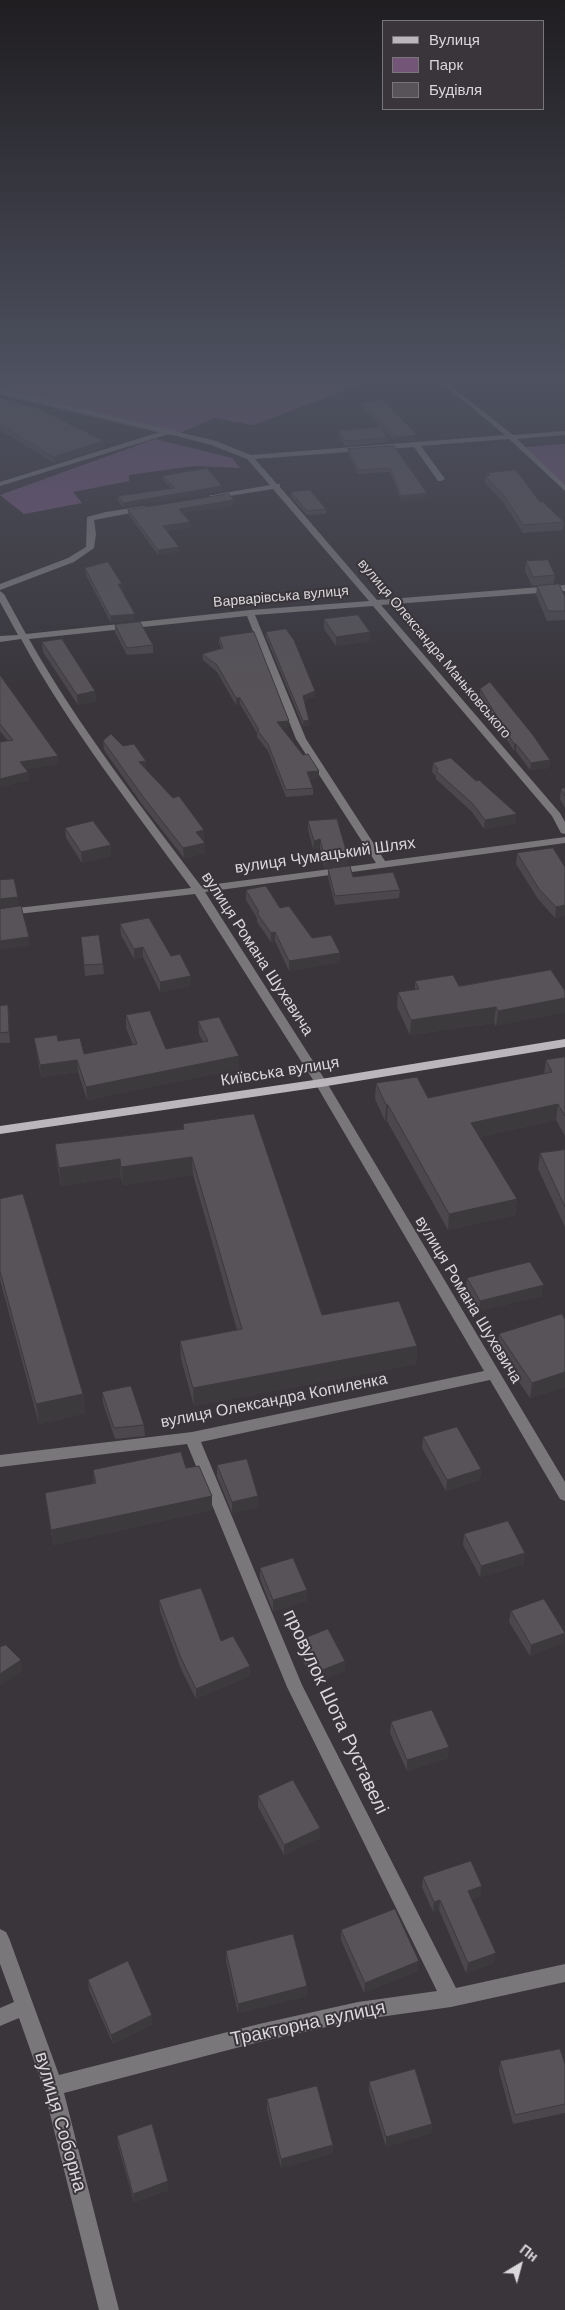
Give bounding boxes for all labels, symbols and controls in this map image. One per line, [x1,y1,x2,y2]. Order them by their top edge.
legend [382,20,545,110]
text: Вулиця [429,31,480,48]
text: Парк [429,56,463,73]
text: Будівля [429,81,482,98]
street label: вулиця Олександра Маньковського [354,556,514,742]
street label: Варварівська вулиця [213,583,349,611]
street label: вулиця Чумацький Шлях [233,834,417,878]
street label: вулиця Романа Шухевича [197,869,317,1039]
street label: Київська вулиця [219,1053,341,1091]
street label: вулиця Романа Шухевича [410,1213,526,1387]
street label: вулиця Олександра Копиленка [159,1370,389,1432]
street label: провулок Шота Руставелі [278,1606,392,1818]
street label: Тракторна вулиця [228,1996,388,2052]
street label: вулиця Соборна [29,2050,91,2194]
north arrow [495,2240,545,2290]
text: Пн [517,2241,541,2265]

